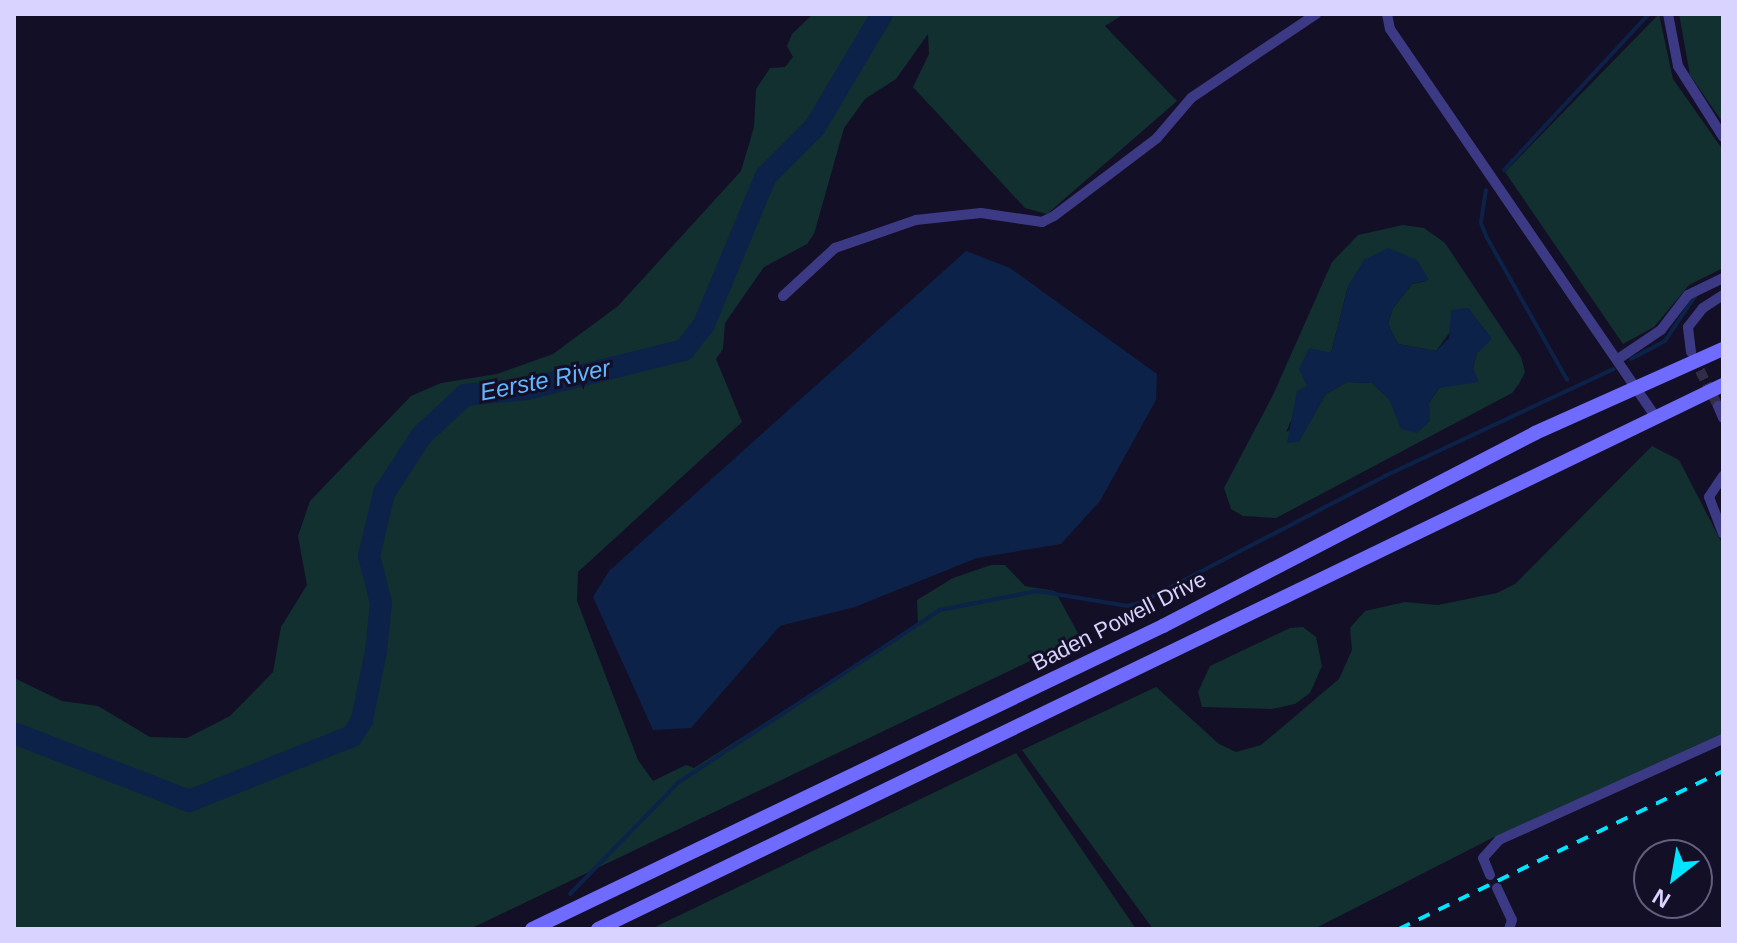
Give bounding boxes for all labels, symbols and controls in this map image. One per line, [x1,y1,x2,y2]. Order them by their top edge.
water label: Eerste River [477,353,613,407]
street label: Baden Powell Drive [1027,566,1211,676]
north arrow [1633,839,1713,919]
text: N [1648,883,1675,913]

